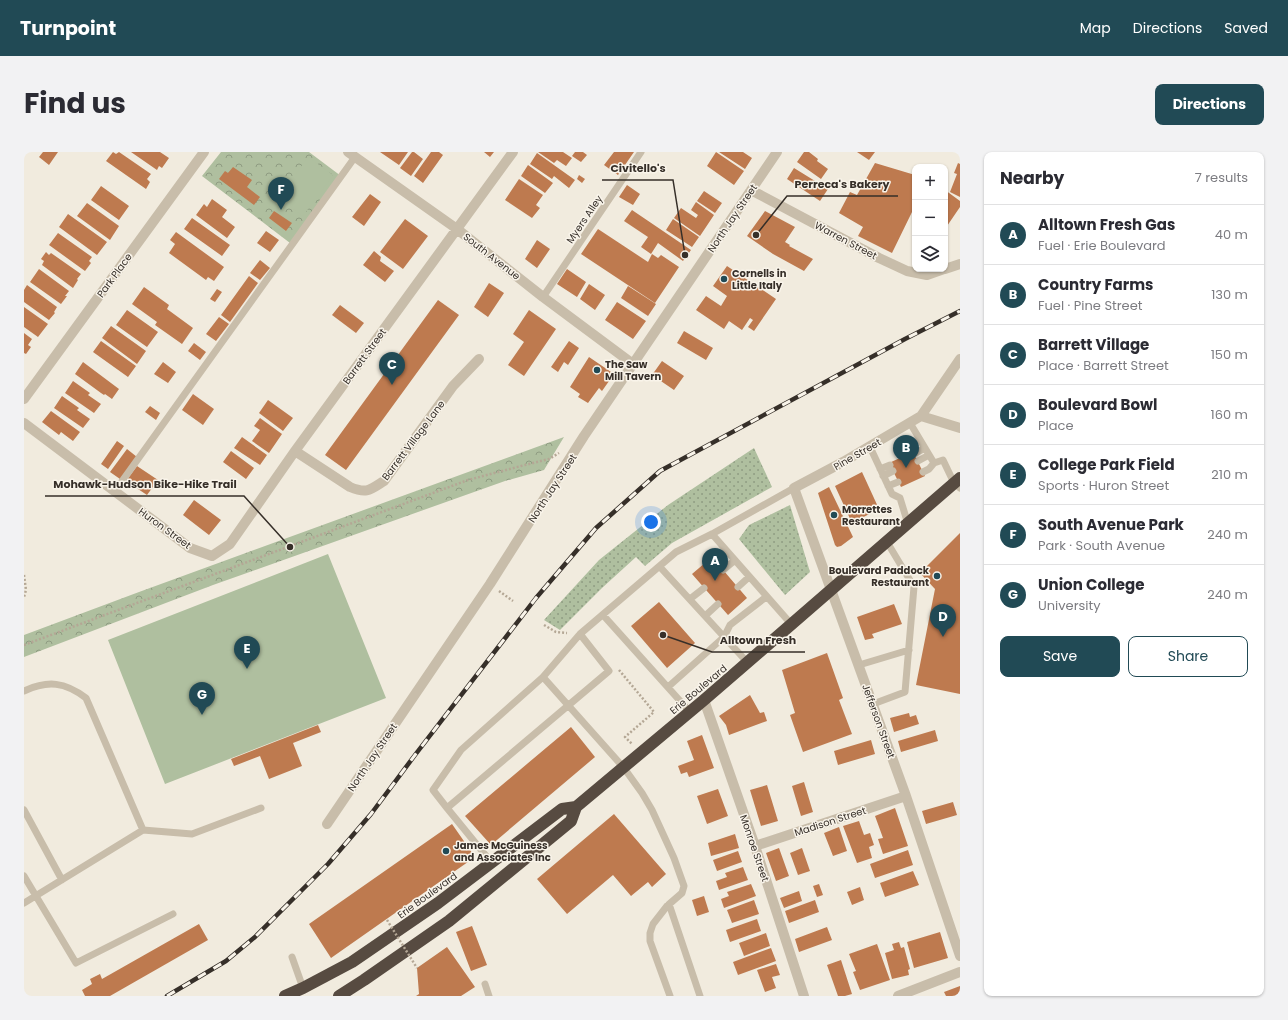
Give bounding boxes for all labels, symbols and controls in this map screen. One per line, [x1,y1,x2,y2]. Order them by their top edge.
text: Turnpoint [20,15,116,42]
text: Map [1080,18,1111,38]
text: Directions [1133,18,1202,38]
text: Saved [1224,18,1268,38]
text: Find us [24,84,126,123]
button: Directions [1155,84,1264,125]
callout: Civitello's [602,157,673,180]
text: Civitello's [610,160,666,176]
map controls [912,164,948,272]
button: + [912,164,948,200]
text: Nearby [1000,166,1064,190]
text: 7 results [1195,168,1248,187]
callout: Perreca's Bakery [787,173,898,196]
text: Perreca's Bakery [795,176,889,192]
pin: F [268,177,294,210]
street label: North Jay Street [704,181,761,255]
street label: Myers Alley [563,192,606,247]
button: − [912,200,948,236]
text: Alltown Fresh Gas [1038,214,1175,235]
street label: Warren Street [812,218,880,263]
text: A [1008,225,1018,244]
text: 40 m [1215,225,1248,244]
street label: South Avenue [460,229,523,284]
button: layers [912,236,948,272]
text: Fuel · Erie Boulevard [1038,236,1166,255]
street label: Park Place [93,250,136,300]
place label: Cornells in Little Italy [732,266,787,293]
marker: Cornells in Little Italy [719,274,729,284]
text: Country Farms [1038,274,1153,295]
text: B [1009,285,1017,304]
text: 130 m [1211,285,1248,304]
text: Fuel · Pine Street [1038,296,1142,315]
street label: Barrett Street [339,325,390,387]
text: Barrett Village [1038,334,1149,355]
text: C [1008,345,1018,364]
text: 150 m [1211,345,1248,364]
pin: C [379,352,405,385]
text: Place · Barrett Street [1038,356,1169,375]
place label: The Saw Mill Tavern [605,357,662,384]
marker: The Saw Mill Tavern [592,365,602,375]
text: Boulevard Bowl [1038,394,1157,415]
street label: Barrett Village Lane [378,397,448,483]
text: D [1008,405,1018,424]
text: 160 m [1211,405,1248,424]
text: Place [1038,416,1073,435]
street label: Pine Street [831,435,884,474]
pin: B [893,435,919,468]
street label: North Jay Street [524,451,581,526]
text: College Park Field [1038,454,1175,475]
text: E [1009,465,1017,484]
text: 210 m [1211,465,1248,484]
callout: Mohawk-Hudson Bike-Hike Trail [45,473,244,496]
text: Mohawk-Hudson Bike-Hike Trail [53,476,237,492]
text: Sports · Huron Street [1038,476,1169,495]
place label: Morrettes Restaurant [842,502,900,529]
street label: Huron Street [135,504,194,553]
marker: Morrettes Restaurant [829,510,839,520]
your location [641,512,661,532]
text: South Avenue Park [1038,514,1184,535]
text: F [1009,525,1017,544]
text: 240 m [1207,525,1248,544]
text: Park · South Avenue [1038,536,1165,555]
pin: A [702,548,728,581]
place label: Boulevard Paddock Restaurant [829,563,930,590]
marker: Boulevard Paddock Restaurant [932,571,942,581]
text: Union College [1038,574,1144,595]
text: G [1008,585,1018,604]
text: 240 m [1207,585,1248,604]
text: University [1038,596,1101,615]
pin: D [930,604,956,637]
callout: Alltown Fresh [712,629,805,652]
text: Alltown Fresh [720,632,796,648]
pin: E [234,636,260,669]
button: Save [1000,636,1120,677]
button: Share [1128,636,1248,677]
street label: Erie Boulevard [666,661,730,718]
pin: G [189,682,215,715]
street label: Jefferson Street [858,682,899,761]
street label: North Jay Street [344,720,401,794]
street label: Madison Street [792,803,868,840]
street label: Monroe Street [736,813,773,884]
place label: James McGuiness and Associates Inc [454,838,551,865]
marker: James McGuiness and Associates Inc [441,846,451,856]
street label: Erie Boulevard [394,869,460,922]

